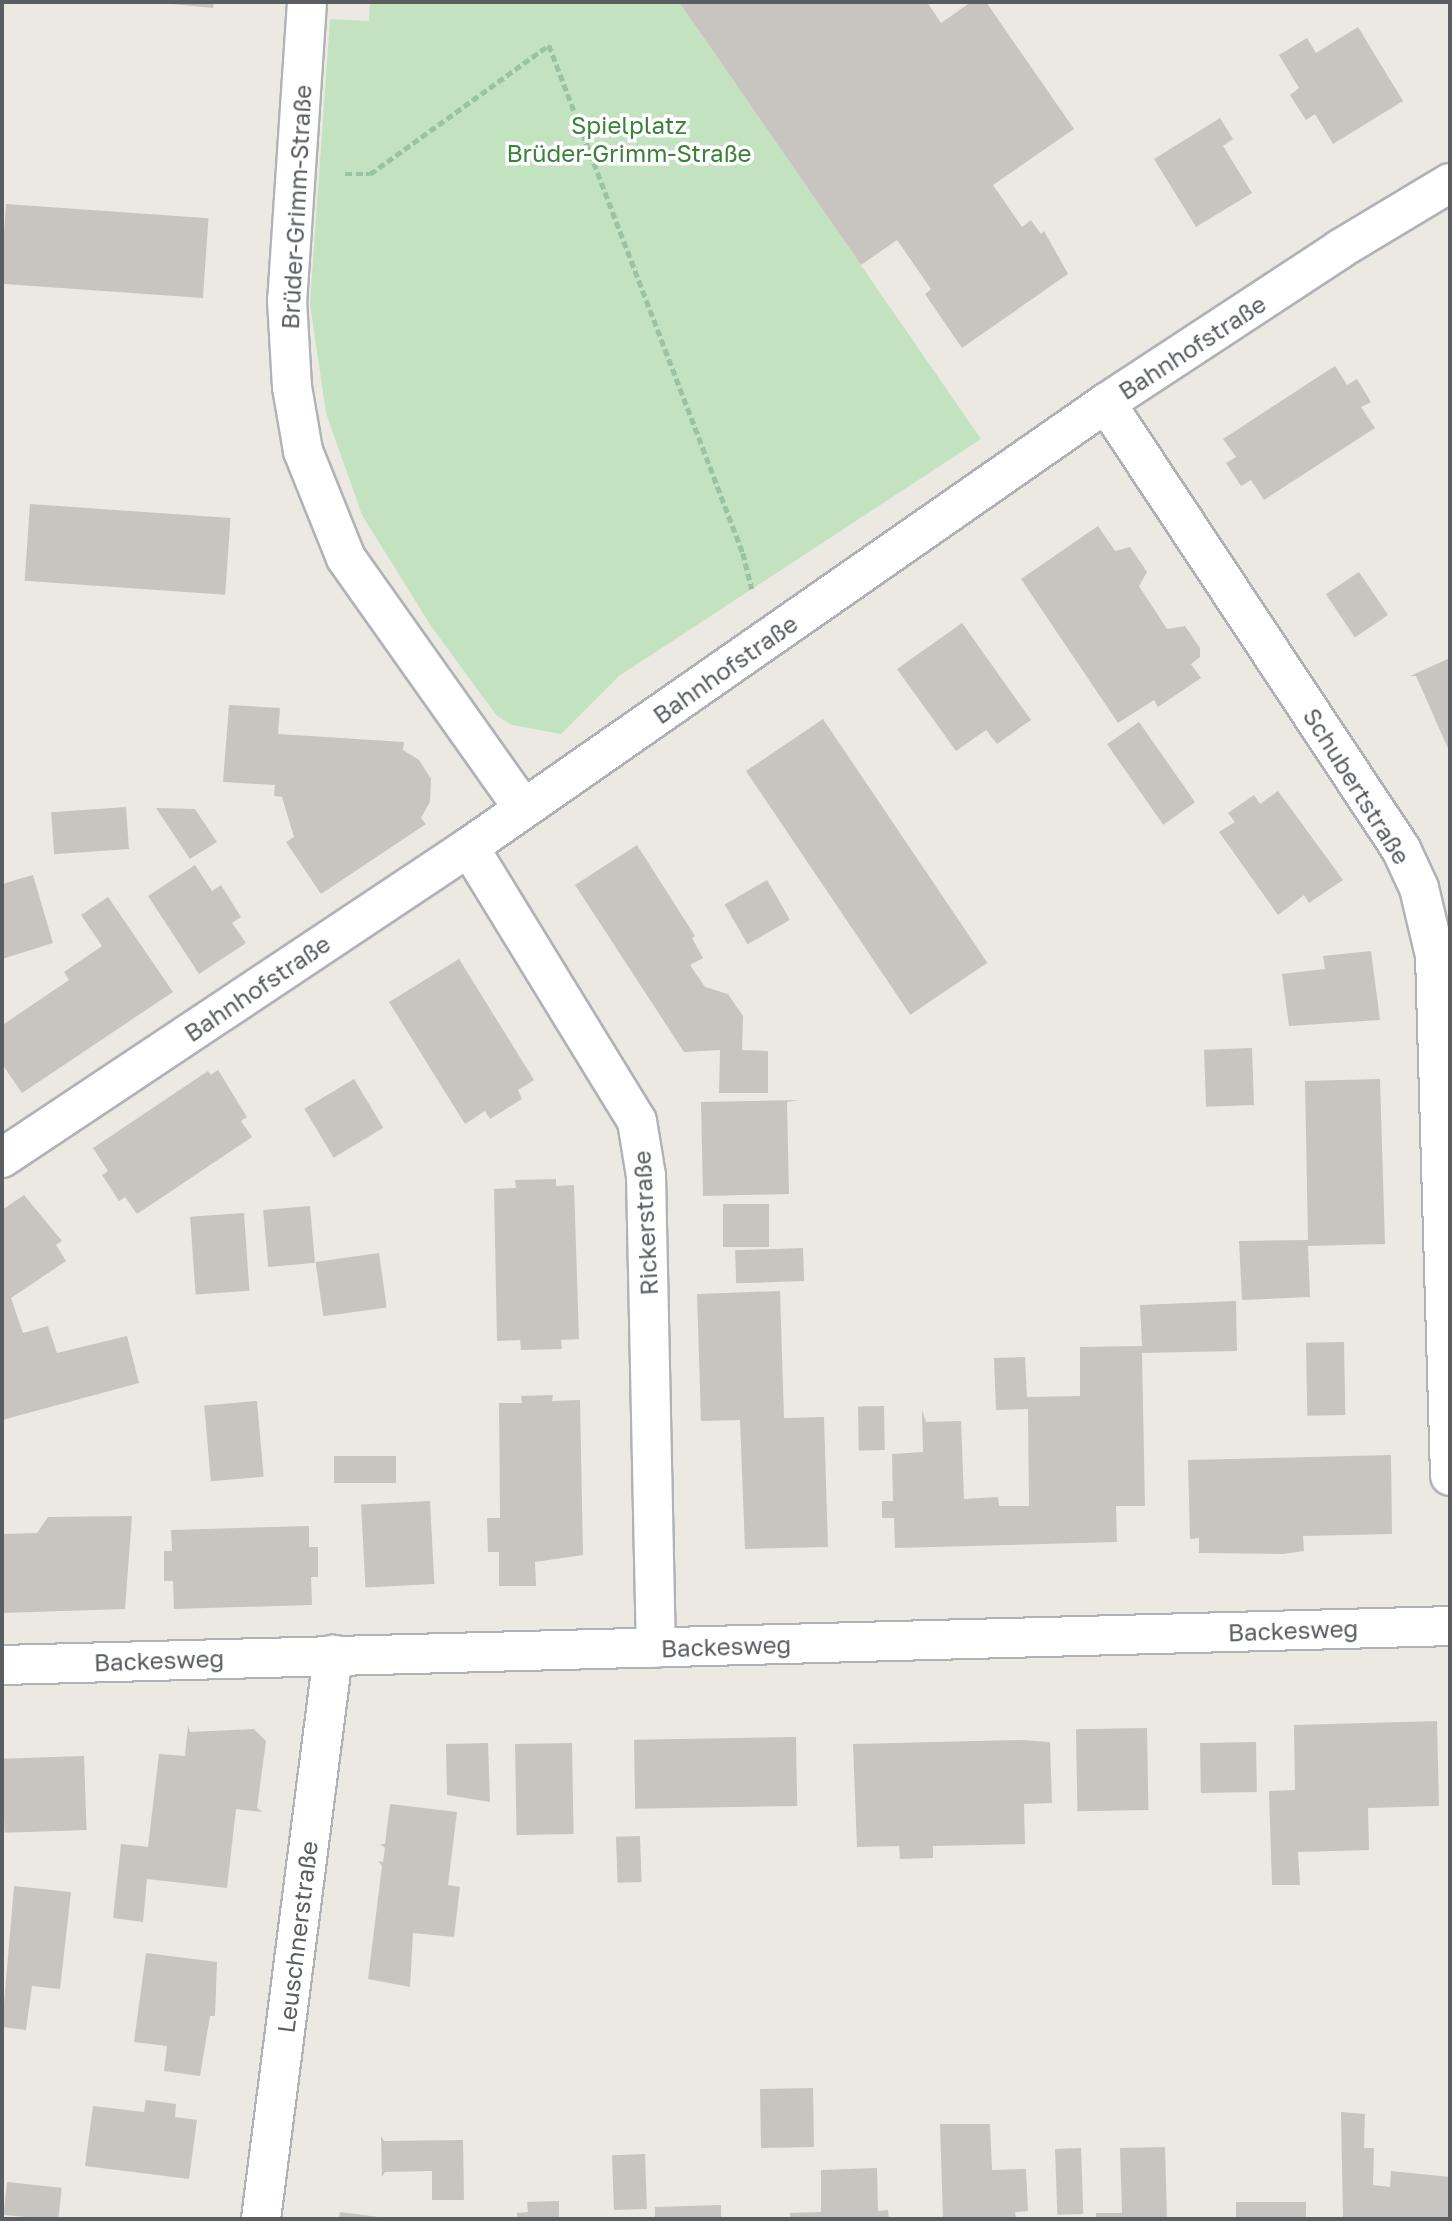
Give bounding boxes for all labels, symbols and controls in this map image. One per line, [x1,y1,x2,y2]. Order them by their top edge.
street label: Brüder-Grimm-Straße [275,84,317,330]
park label: Spielplatz Brüder-Grimm-Straße [507,111,751,167]
street label: Bahnhofstraße [1113,289,1271,405]
street label: Bahnhofstraße [647,609,803,729]
street label: Schubertstraße [1297,703,1417,869]
street label: Bahnhofstraße [179,929,335,1047]
street label: Rickerstraße [627,1150,663,1296]
street label: Backesweg [1227,1613,1359,1647]
street label: Backesweg [660,1629,792,1663]
street label: Backesweg [93,1643,225,1677]
street label: Leuschnerstraße [271,1839,323,2035]

